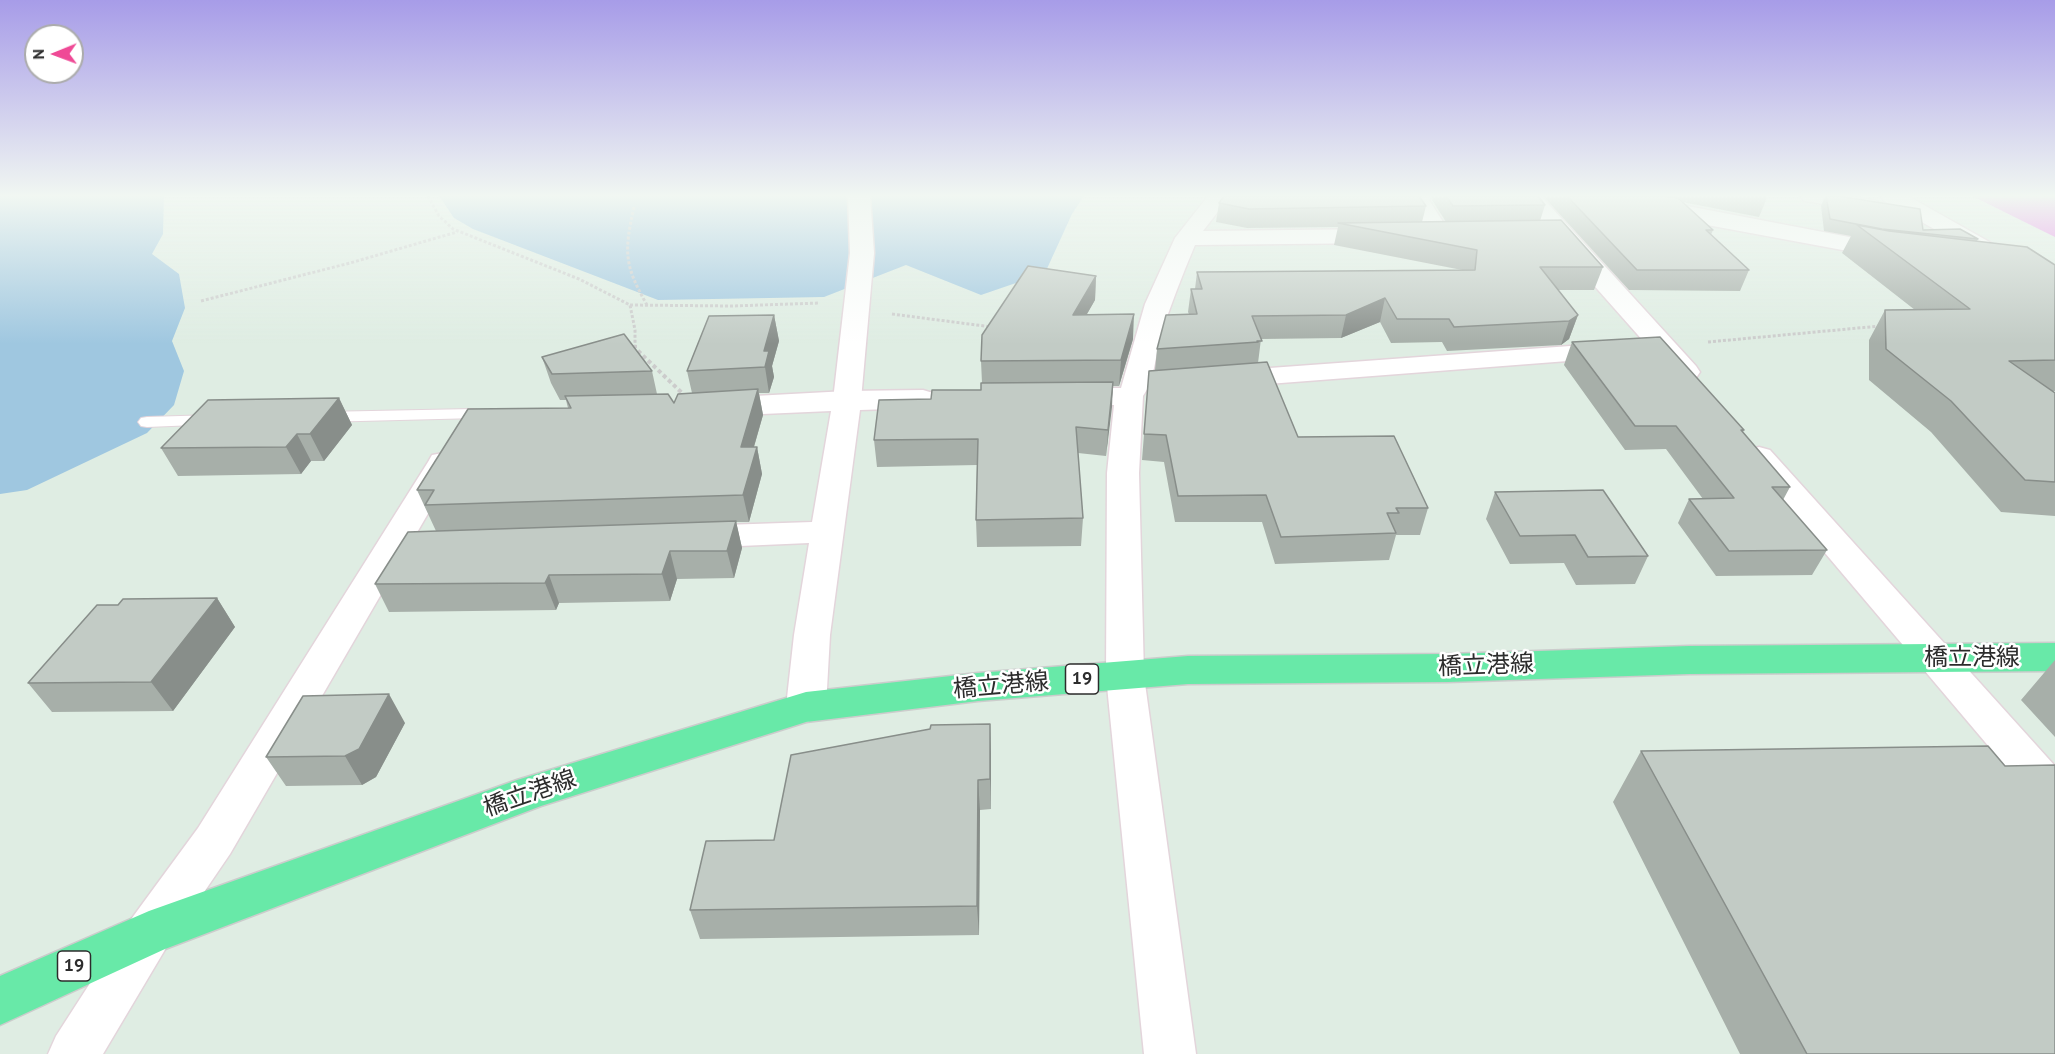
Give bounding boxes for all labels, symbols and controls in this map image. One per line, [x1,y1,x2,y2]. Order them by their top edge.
north arrow [24,24,84,84]
text: N [28,49,48,60]
street label: 橋立港線 [1924,644,2020,672]
street label: 橋立港線 [1438,650,1534,682]
road number: 19 [1066,664,1098,694]
street label: 橋立港線 [952,667,1050,705]
street label: 橋立港線 [480,765,580,823]
road number: 19 [58,951,90,981]

